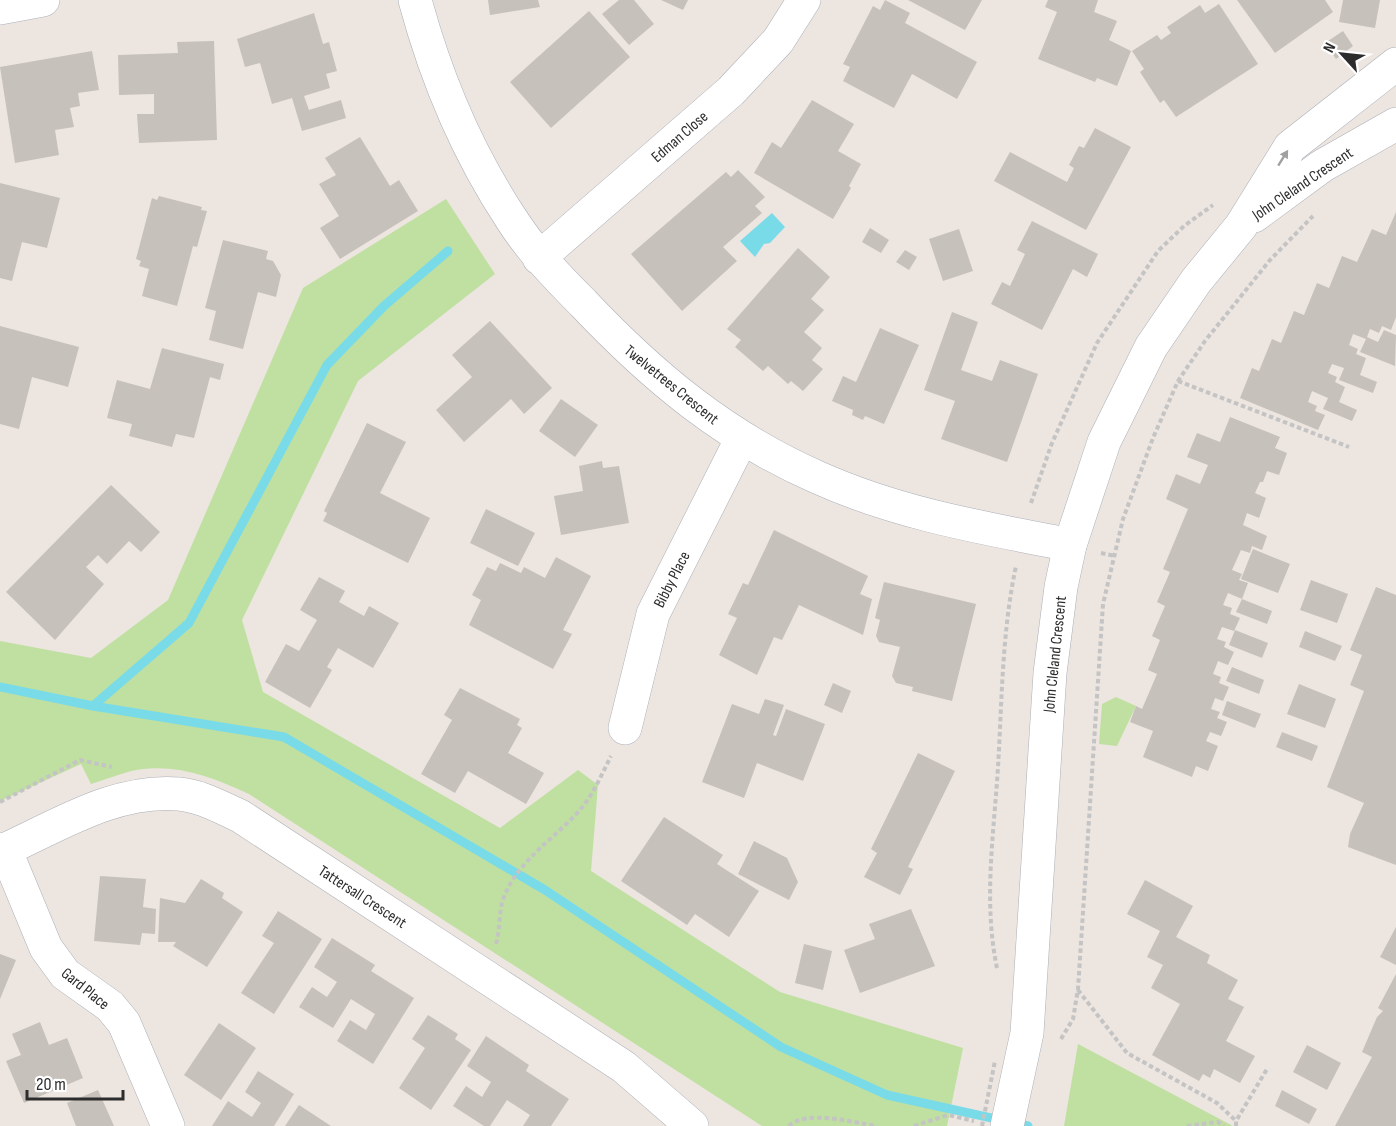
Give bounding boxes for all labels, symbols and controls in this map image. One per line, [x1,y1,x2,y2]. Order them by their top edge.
north arrow [1312,24,1372,84]
text: N [1320,40,1340,56]
street label: Edman Close [648,107,712,167]
street label: John Cleland Crescent [1248,143,1357,225]
one-way arrow [1277,150,1288,166]
street label: Twelvetrees Crescent [620,341,722,429]
street label: Bibby Place [650,548,695,611]
street label: John Cleland Crescent [1040,595,1071,715]
street label: Tattersall Crescent [315,862,410,933]
street label: Gard Place [57,964,113,1014]
scale bar [27,1063,123,1101]
text: 20 m [36,1074,66,1095]

